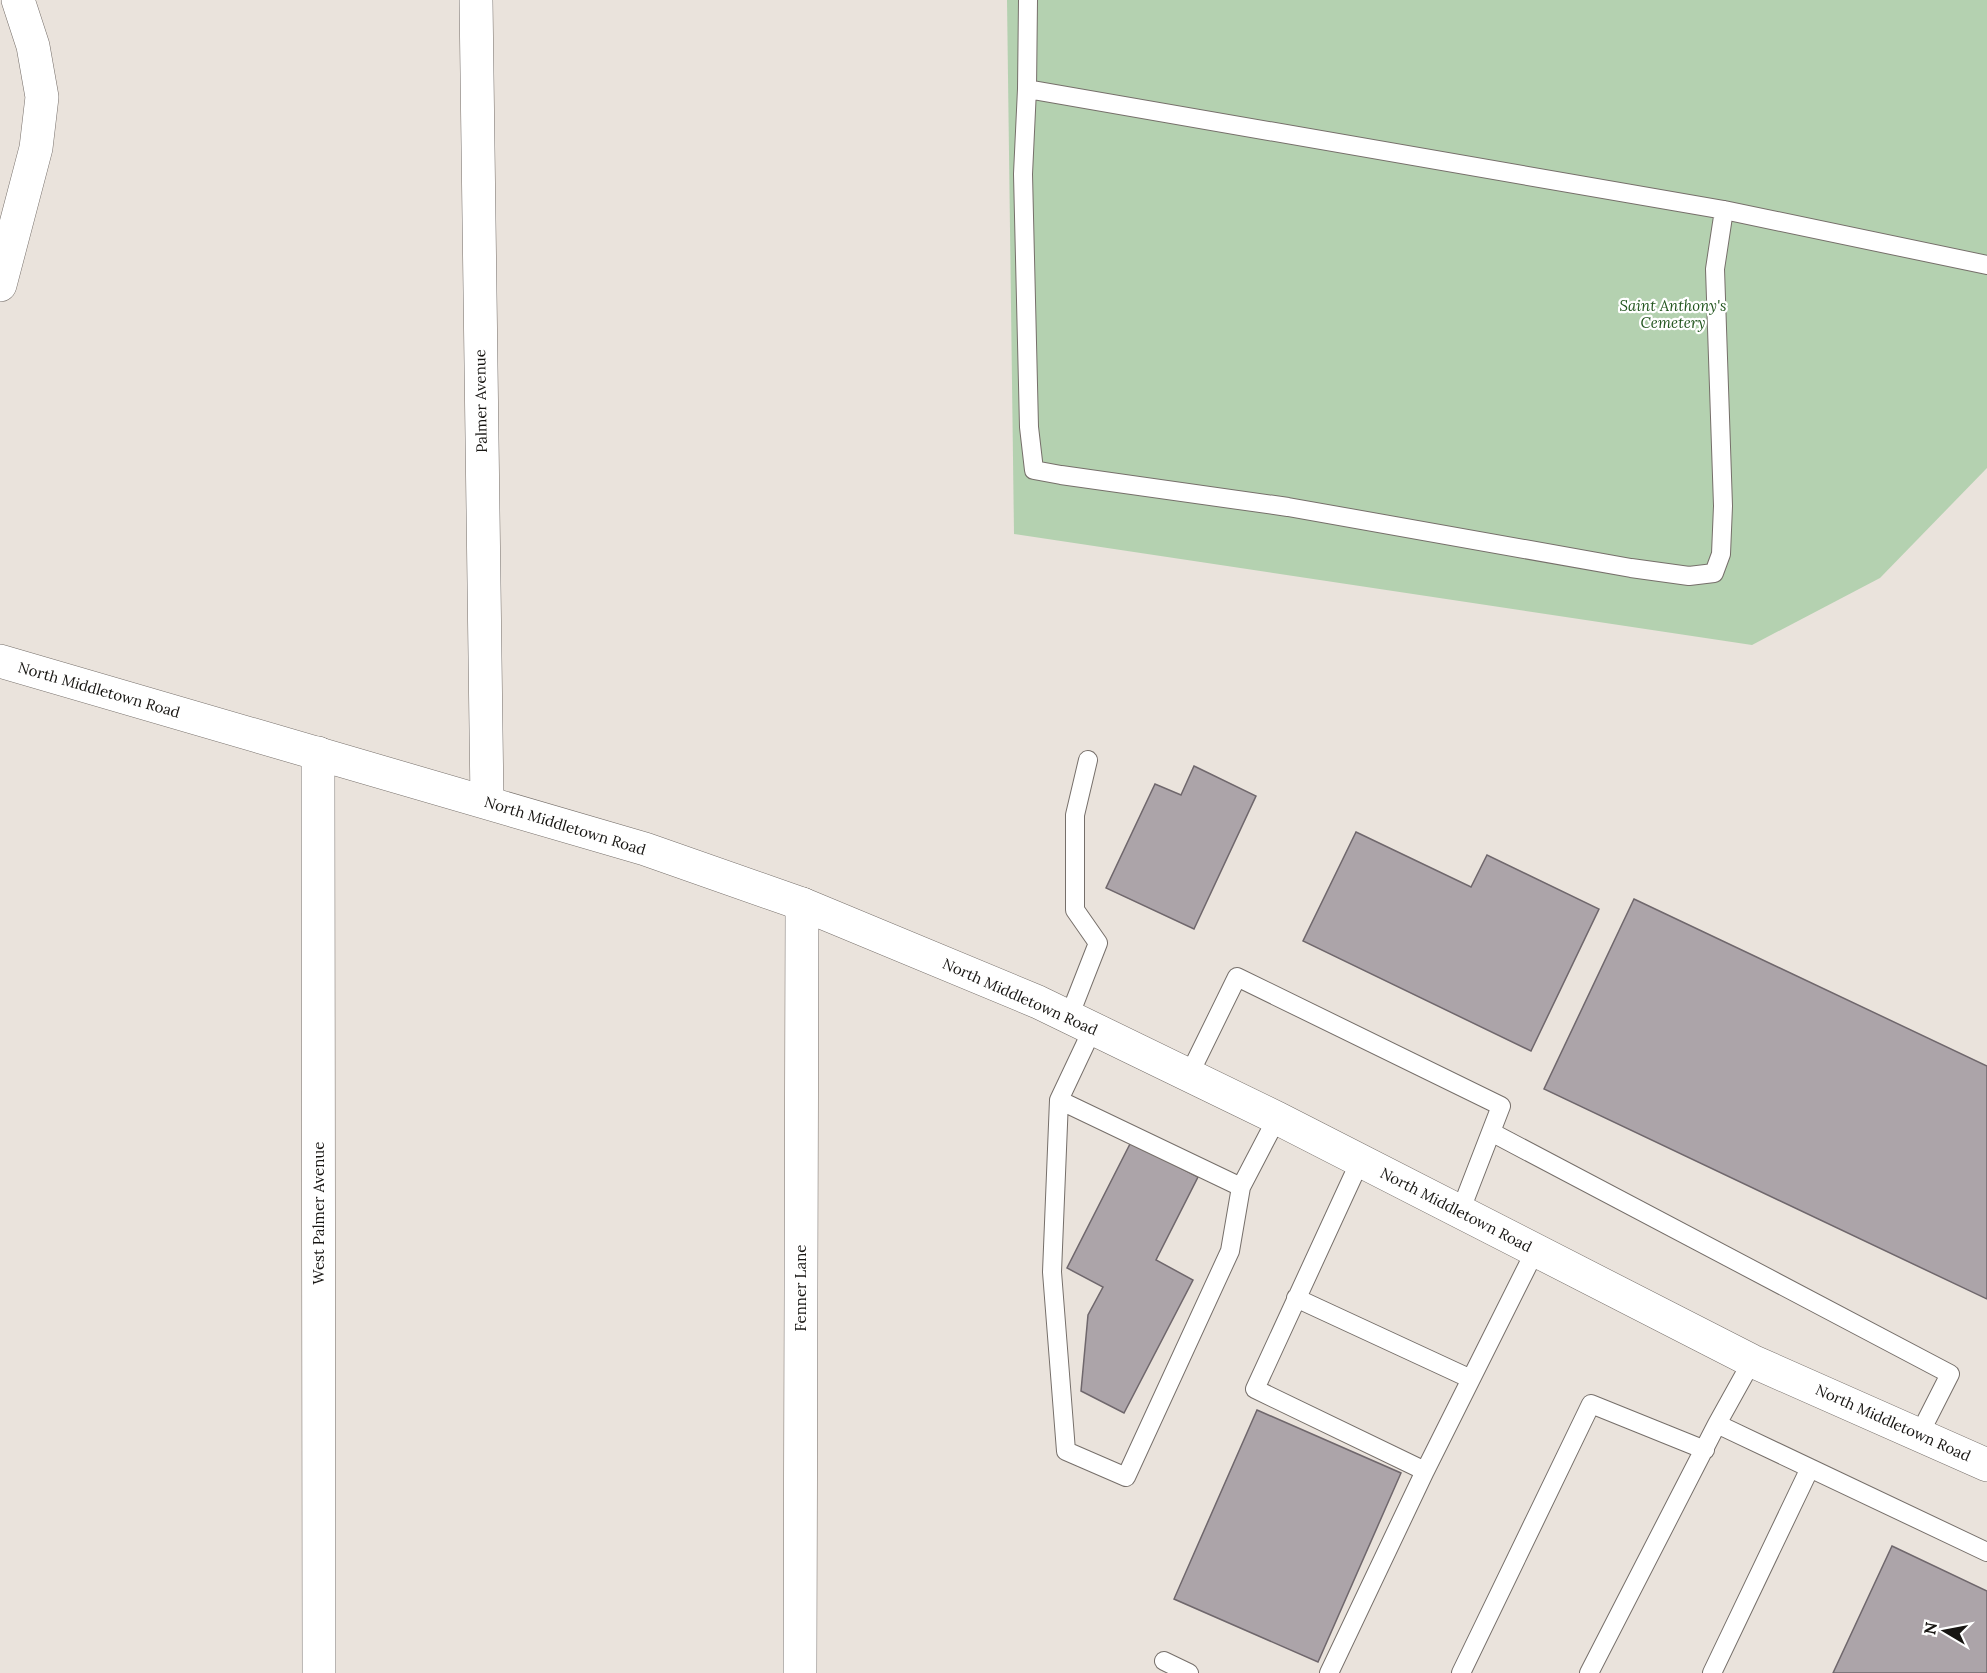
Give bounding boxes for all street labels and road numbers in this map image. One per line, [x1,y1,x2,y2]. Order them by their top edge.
street label: Palmer Avenue [470,349,491,453]
street label: North Middletown Road [16,657,182,722]
street label: North Middletown Road [482,792,648,859]
street label: North Middletown Road [940,954,1101,1039]
street label: West Palmer Avenue [309,1142,328,1284]
street label: North Middletown Road [1377,1163,1535,1256]
street label: Fenner Lane [791,1245,810,1331]
street label: North Middletown Road [1813,1380,1974,1465]

